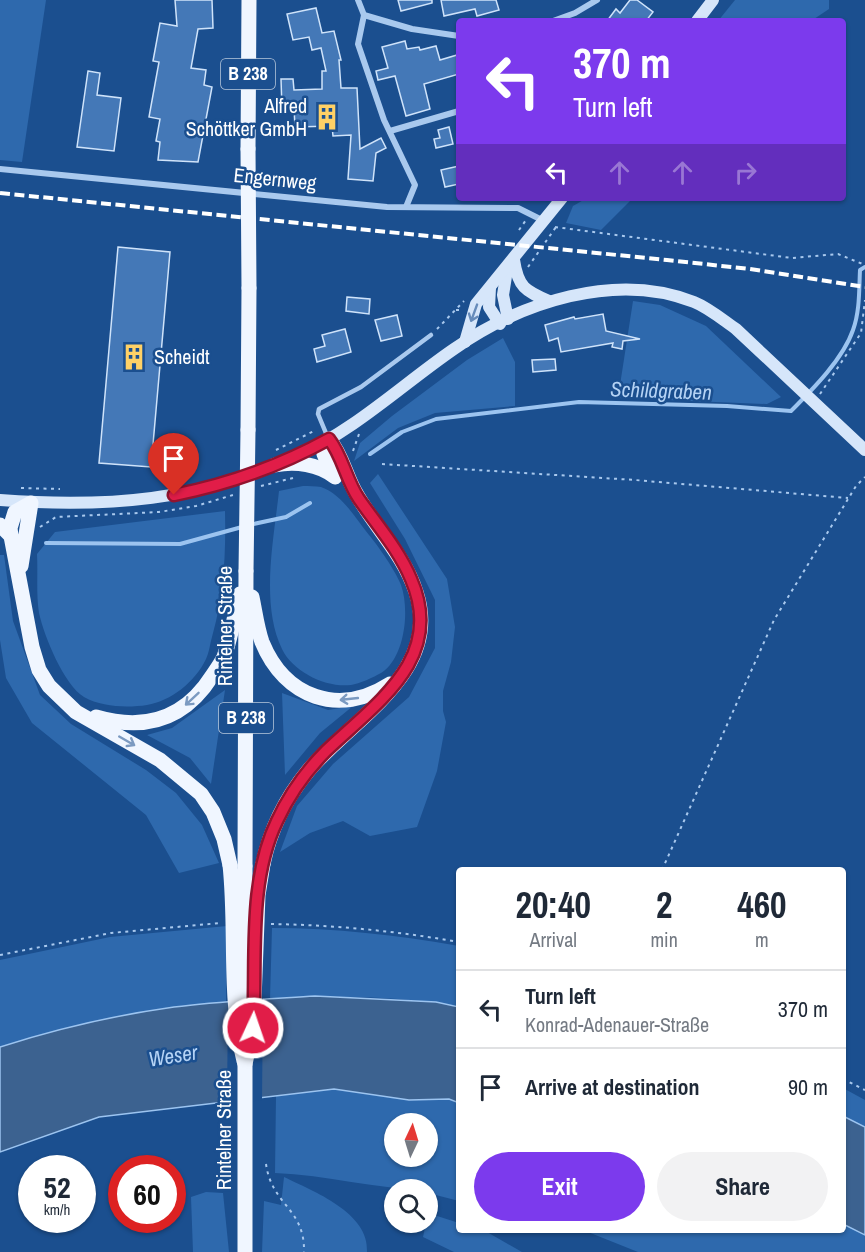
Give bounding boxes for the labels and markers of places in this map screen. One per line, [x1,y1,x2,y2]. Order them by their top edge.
place label: Alfred Schöttker GmbH [186,92,307,142]
building icon: Alfred Schöttker GmbH [312,102,342,132]
building icon: Scheidt [119,342,149,372]
place label: Scheidt [154,343,210,370]
pin [148,433,199,495]

